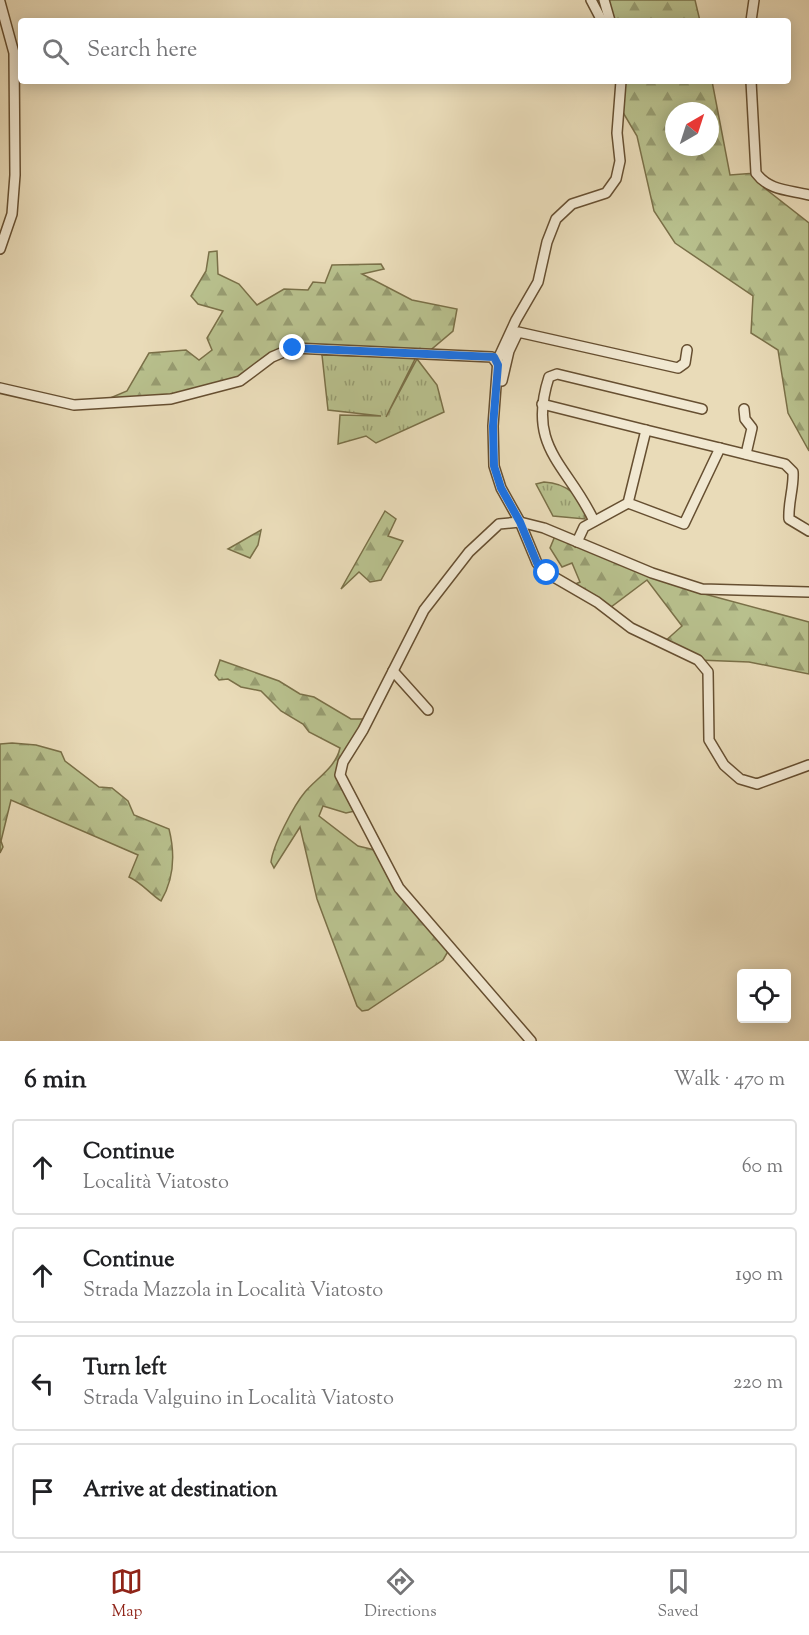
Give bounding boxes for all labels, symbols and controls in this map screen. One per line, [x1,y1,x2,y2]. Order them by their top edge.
search box [18,18,791,84]
icon: search [39,35,72,68]
text: Search here [87,35,197,67]
north arrow [665,102,719,156]
route end [279,334,305,360]
route start [533,559,559,585]
map controls [737,969,791,1023]
button: locate [737,969,791,1023]
text: 6 min [24,1062,87,1099]
text: Walk · 470 m [673,1066,785,1095]
text: Continue [83,1137,174,1169]
icon: ahead [26,1151,59,1184]
text: 60 m [742,1153,783,1182]
text: Località Viatosto [83,1169,229,1198]
text: Continue [83,1245,174,1277]
icon: ahead [26,1259,59,1292]
text: 190 m [735,1261,783,1290]
text: Strada Mazzola in Località Viatosto [83,1277,383,1306]
text: Turn left [83,1353,166,1385]
icon: left [26,1367,59,1400]
text: 220 m [733,1369,783,1398]
text: Strada Valguino in Località Viatosto [83,1385,394,1414]
icon: arrive [26,1475,59,1508]
text: Arrive at destination [83,1475,278,1507]
tab: Map [110,1565,143,1624]
tab: Directions [364,1565,437,1624]
tab: Saved [657,1565,699,1624]

